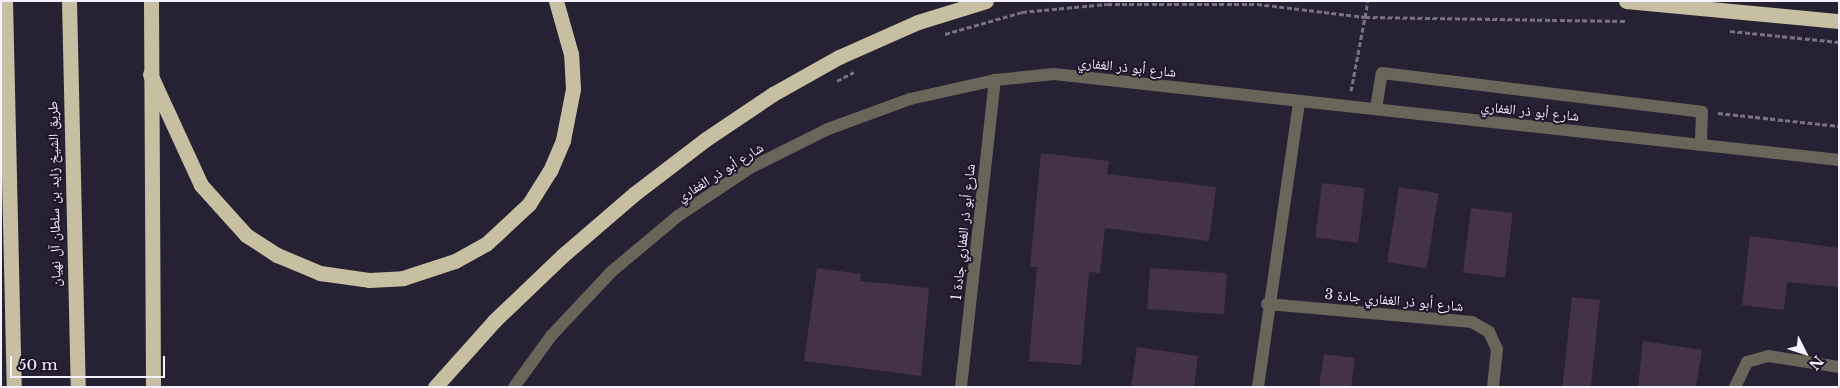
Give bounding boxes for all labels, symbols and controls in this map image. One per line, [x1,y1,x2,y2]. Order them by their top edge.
street label: شارع أبو ذر الغفاري [1077,53,1177,81]
street label: شارع أبو ذر الغفاري [1480,97,1580,125]
street label: طريق الشيخ زايد بن سلطان آل نهيان [44,101,64,287]
street label: شارع أبو ذر الغفاري [674,139,766,205]
street label: شارع أبو ذر الغفاري جادة 1 [947,163,979,301]
street label: شارع أبو ذر الغفاري جادة 3 [1324,286,1464,314]
north arrow [1780,328,1830,378]
scale bar [12,346,168,378]
text: N [1805,352,1827,374]
text: 50 m [18,355,58,374]

